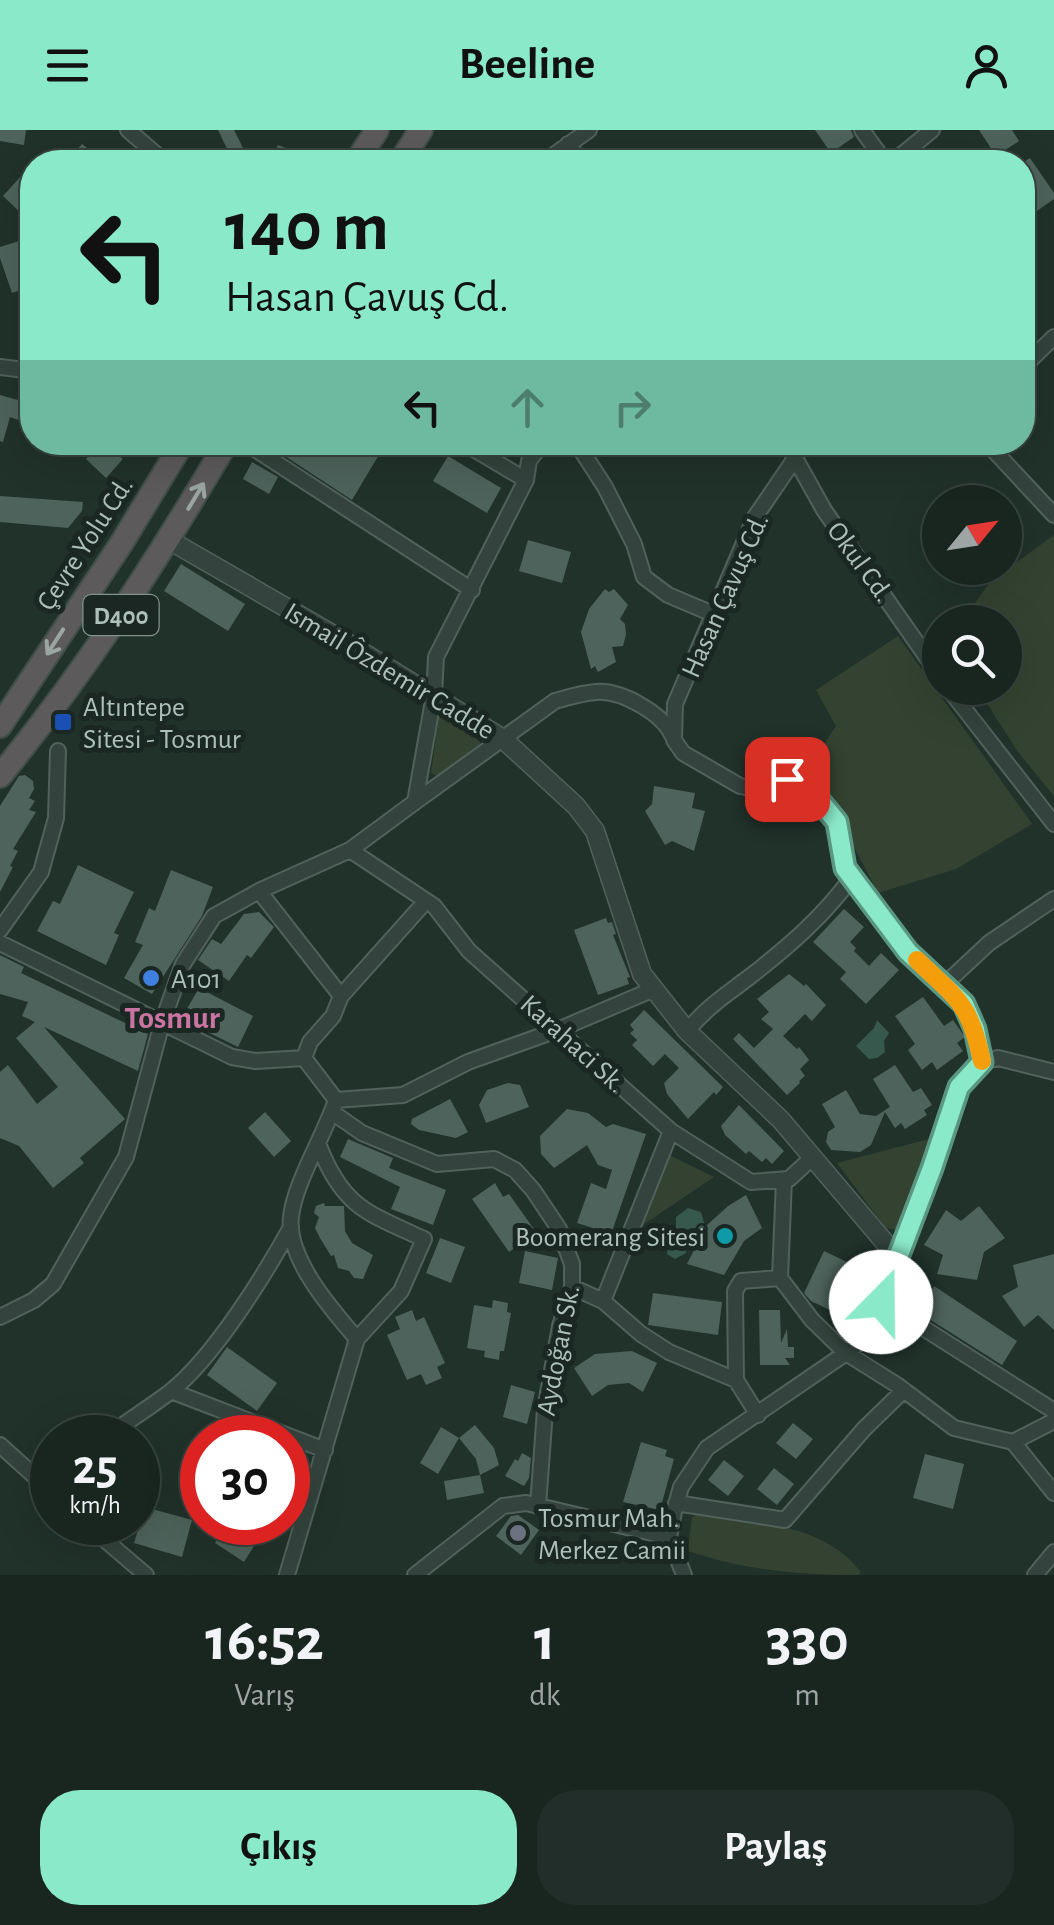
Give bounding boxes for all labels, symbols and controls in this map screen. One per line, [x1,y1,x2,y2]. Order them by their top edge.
icon: menu [40,38,95,93]
icon: person [959,38,1014,93]
text: Beeline [459,42,595,87]
icon: left [60,190,190,320]
text: 140 m [225,193,389,263]
text: Hasan Çavuş Cd. [225,275,509,320]
icon: left [395,380,450,435]
icon: ahead [500,380,555,435]
icon: right [605,380,660,435]
street label: Çevre Yolu Cd. [32,472,139,616]
one-way arrow [186,482,206,511]
north arrow [922,485,1022,585]
map controls [922,485,1022,705]
street label: Hasan Çavuş Cd. [677,509,775,682]
street label: Okul Cd. [821,517,898,607]
road number: D400 [84,595,158,635]
street label: Ismail Ôzdemir Cadde [279,596,500,745]
button: search [922,605,1022,705]
one-way arrow [45,628,66,656]
place label: Altıntepe Sitesi - Tosmur [83,694,241,754]
marker: Altıntepe Sitesi - Tosmur [52,711,74,733]
pin [745,737,830,822]
icon: arrive [760,752,815,807]
place label: A101 [171,966,221,994]
marker: A101 [140,967,162,989]
street label: Karahaci Sk. [515,990,631,1099]
district label: Tosmur [124,1002,220,1034]
place label: Boomerang Sitesi [515,1224,705,1252]
marker: Boomerang Sitesi [714,1225,736,1247]
position arrow [829,1250,933,1354]
street label: Aydoğan Sk. [533,1283,585,1418]
speed limit sign: 30 [180,1415,310,1545]
text: 25 [72,1443,118,1493]
text: km/h [69,1493,121,1518]
place label: Tosmur Mah. Merkez Camii [538,1505,686,1565]
marker: Tosmur Mah. Merkez Camii [507,1522,529,1544]
text: 16:52 [205,1611,324,1671]
text: 1 [534,1611,556,1671]
text: 330 [766,1611,849,1671]
text: Varış [234,1679,295,1711]
text: dk [529,1679,560,1711]
text: m [794,1679,820,1711]
button: Çıkış [40,1790,517,1905]
button: Paylaş [537,1790,1014,1905]

